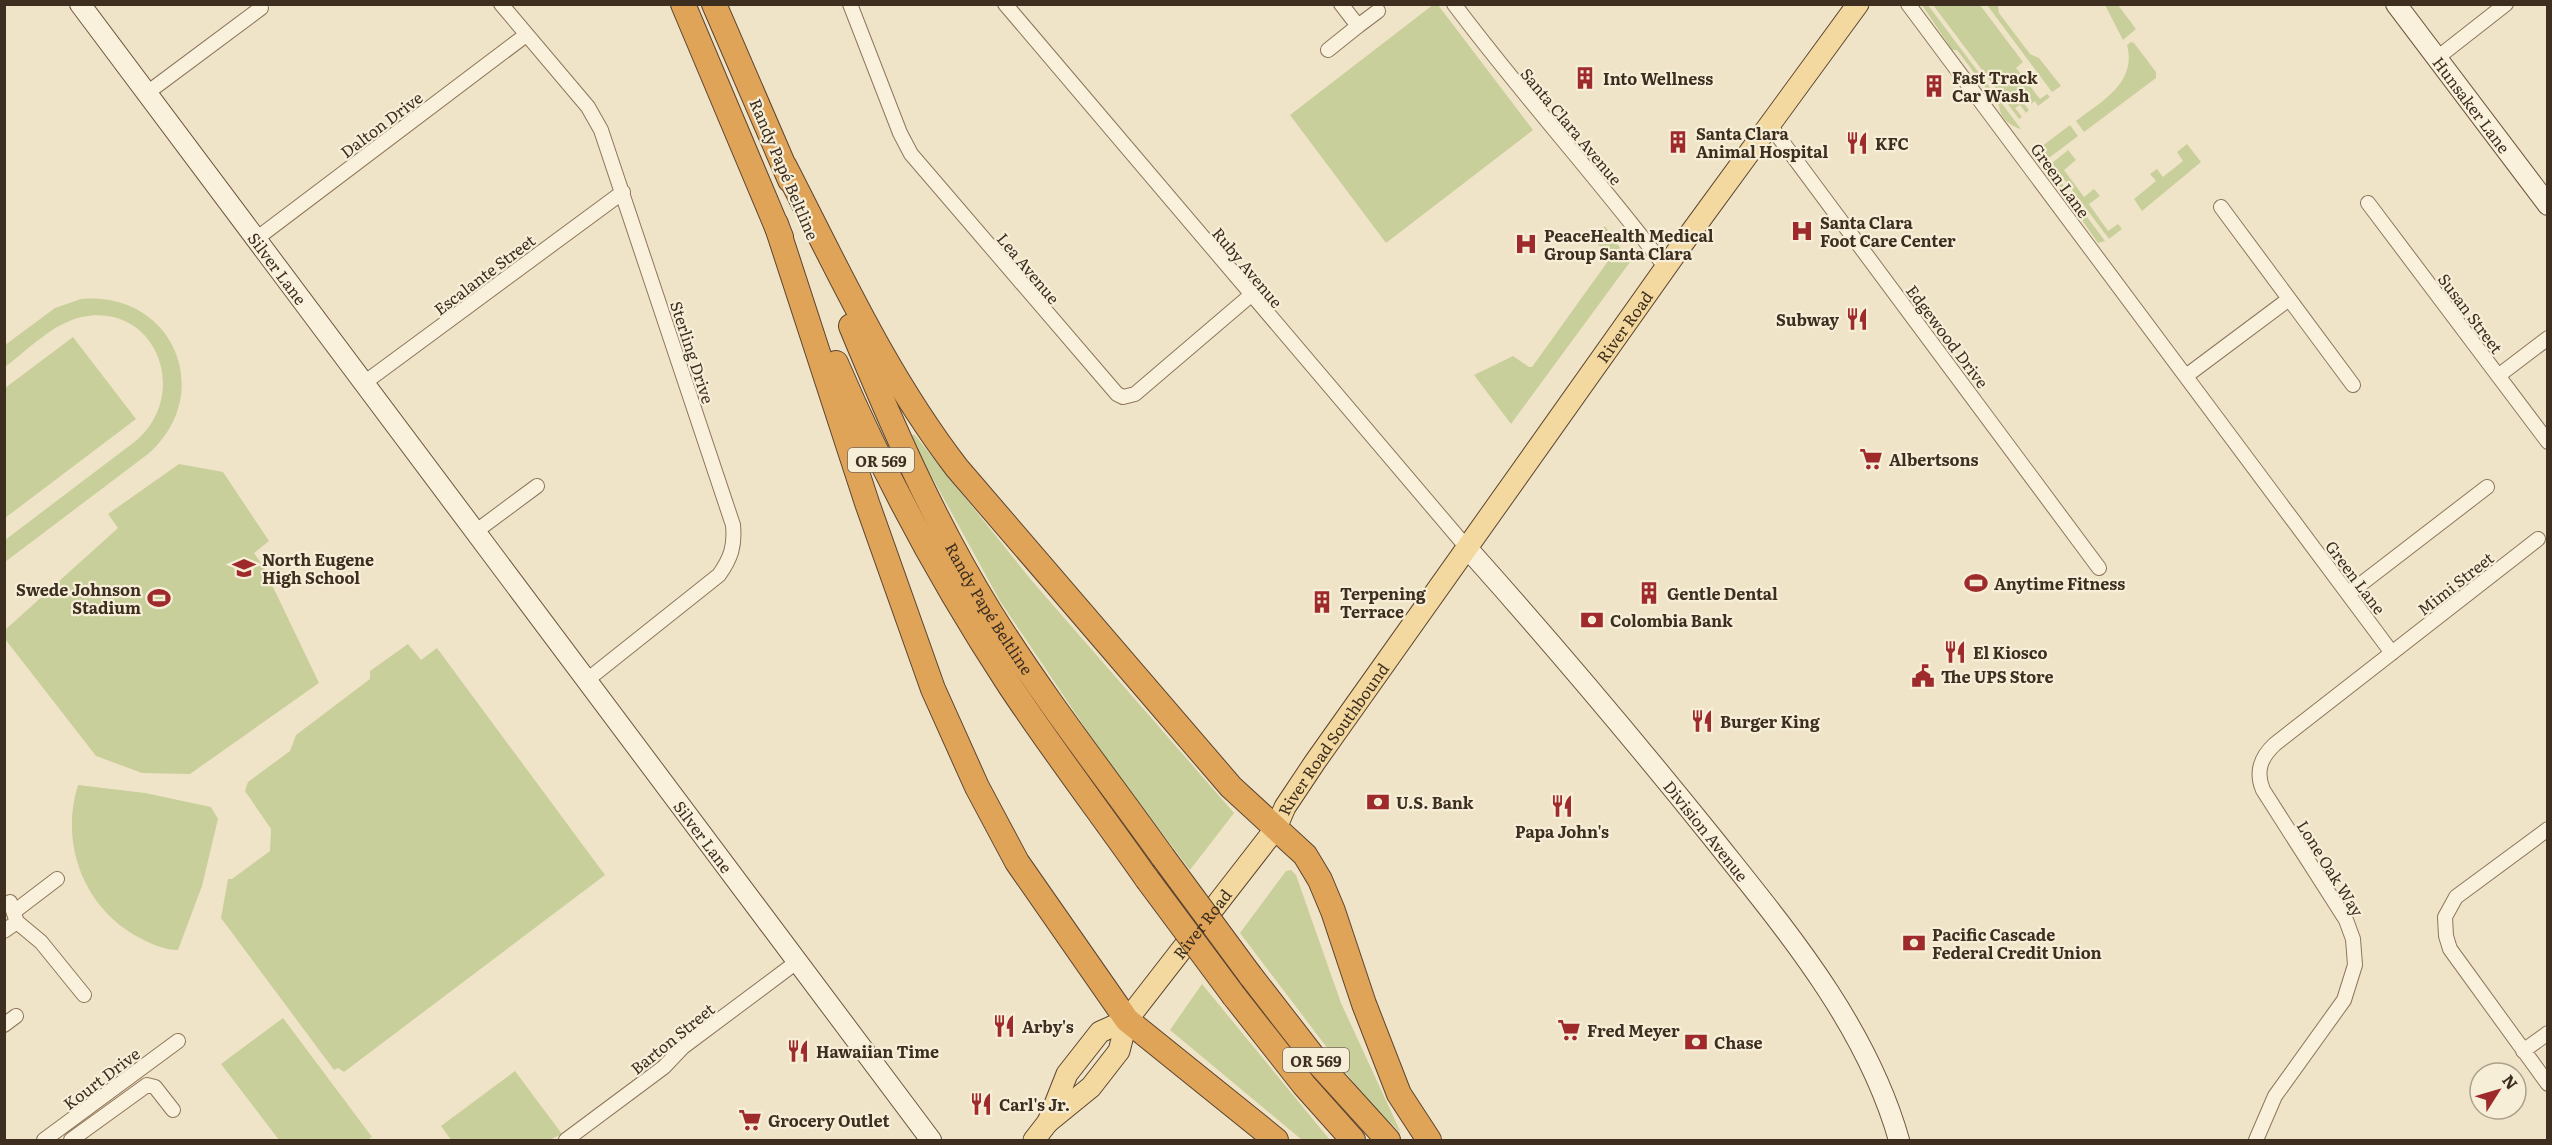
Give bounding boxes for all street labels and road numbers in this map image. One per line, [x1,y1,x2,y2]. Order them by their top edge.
street label: Hunsaker Lane [2428,51,2516,158]
street label: Santa Clara Avenue [1516,62,1628,190]
street label: Dalton Drive [335,85,427,163]
street label: Randy Papé Beltline [744,95,826,243]
street label: Green Lane [2026,138,2096,222]
street label: Ruby Avenue [1207,221,1289,313]
street label: Silver Lane [243,227,313,309]
street label: Escalante Street [428,227,540,320]
street label: Lea Avenue [992,227,1066,309]
street label: Susan Street [2433,268,2509,359]
street label: Edgewood Drive [1901,279,1995,393]
street label: River Road [1590,285,1658,367]
street label: Sterling Drive [665,298,721,406]
road number: OR 569 [848,448,914,472]
street label: Green Lane [2320,535,2392,619]
street label: Randy Papé Beltline [940,538,1040,679]
street label: Mimi Street [2412,545,2499,620]
street label: River Road Southbound [1271,657,1394,819]
street label: Division Avenue [1658,775,1755,886]
street label: Silver Lane [668,795,739,878]
street label: Lone Oak Way [2292,815,2371,921]
street label: River Road [1167,883,1237,964]
street label: Barton Street [625,996,720,1079]
street label: Kourt Drive [58,1041,144,1115]
road number: OR 569 [1283,1048,1349,1072]

